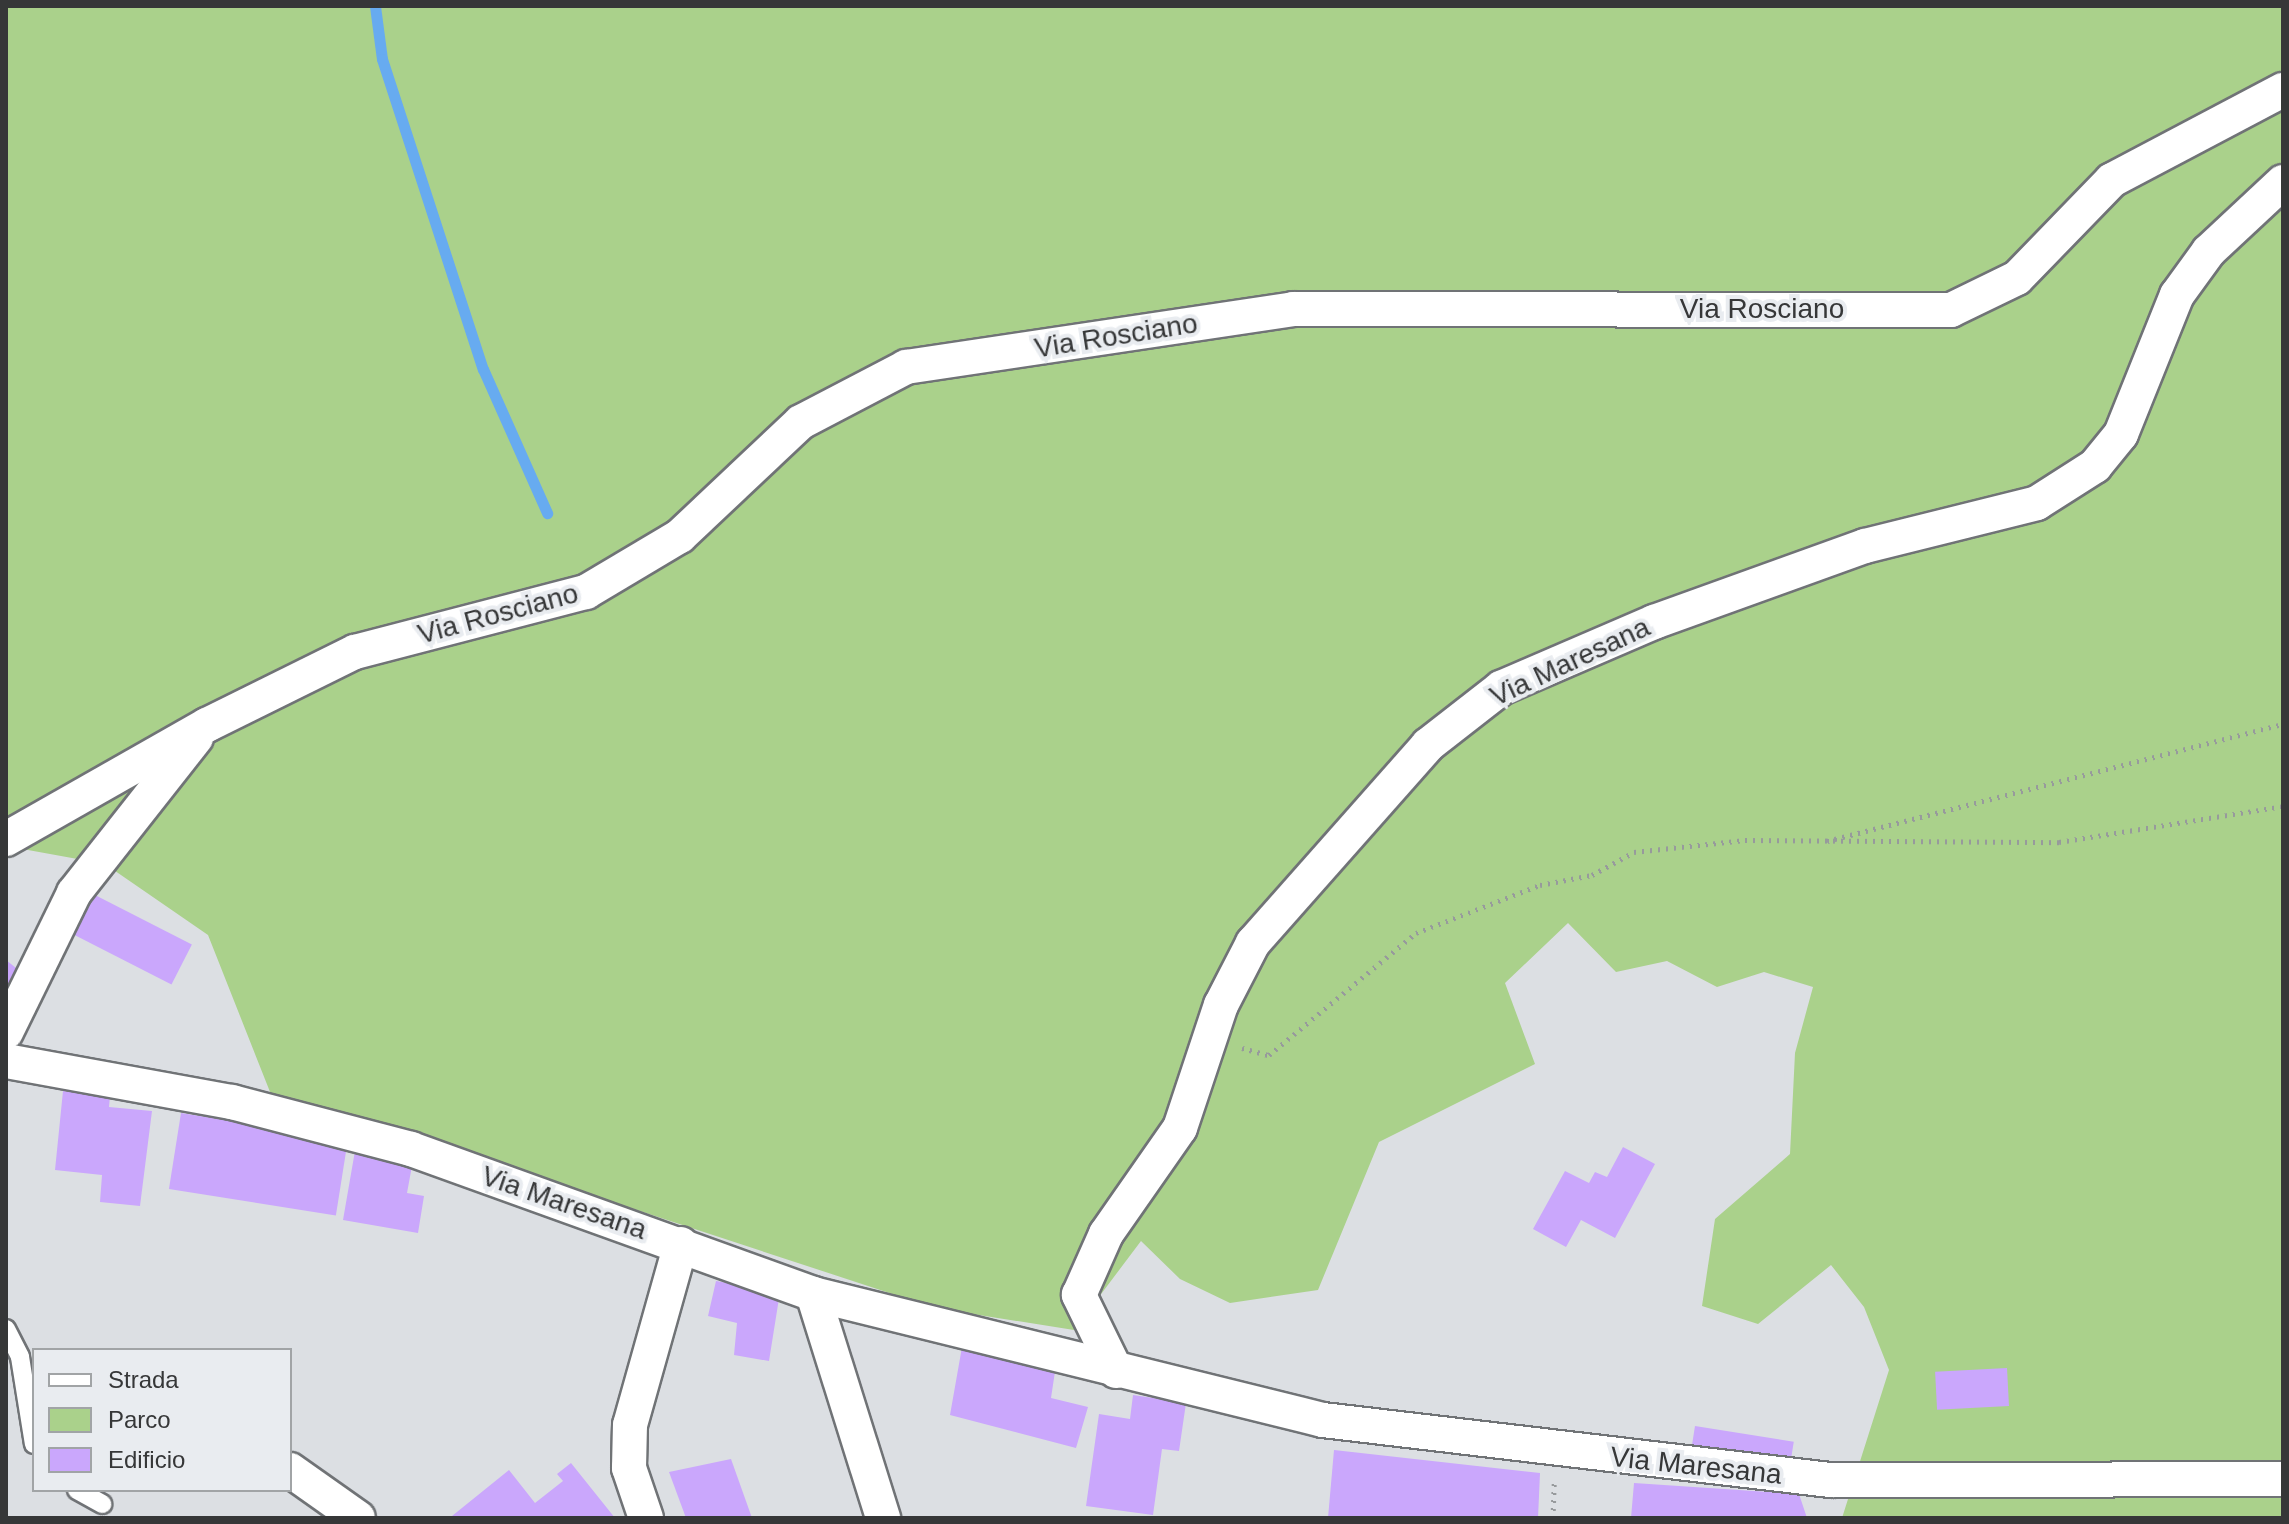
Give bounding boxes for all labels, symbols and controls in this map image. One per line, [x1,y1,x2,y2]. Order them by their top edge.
street label: Via Rosciano [1680,292,1844,326]
street label: Via Rosciano [1032,307,1200,365]
street label: Via Rosciano [414,576,582,652]
street label: Via Maresana [1485,610,1655,714]
street label: Via Maresana [477,1159,651,1247]
legend [32,1348,292,1492]
text: Strada [108,1366,179,1393]
text: Parco [108,1406,171,1433]
street label: Via Maresana [1609,1440,1783,1492]
text: Edificio [108,1446,185,1473]

